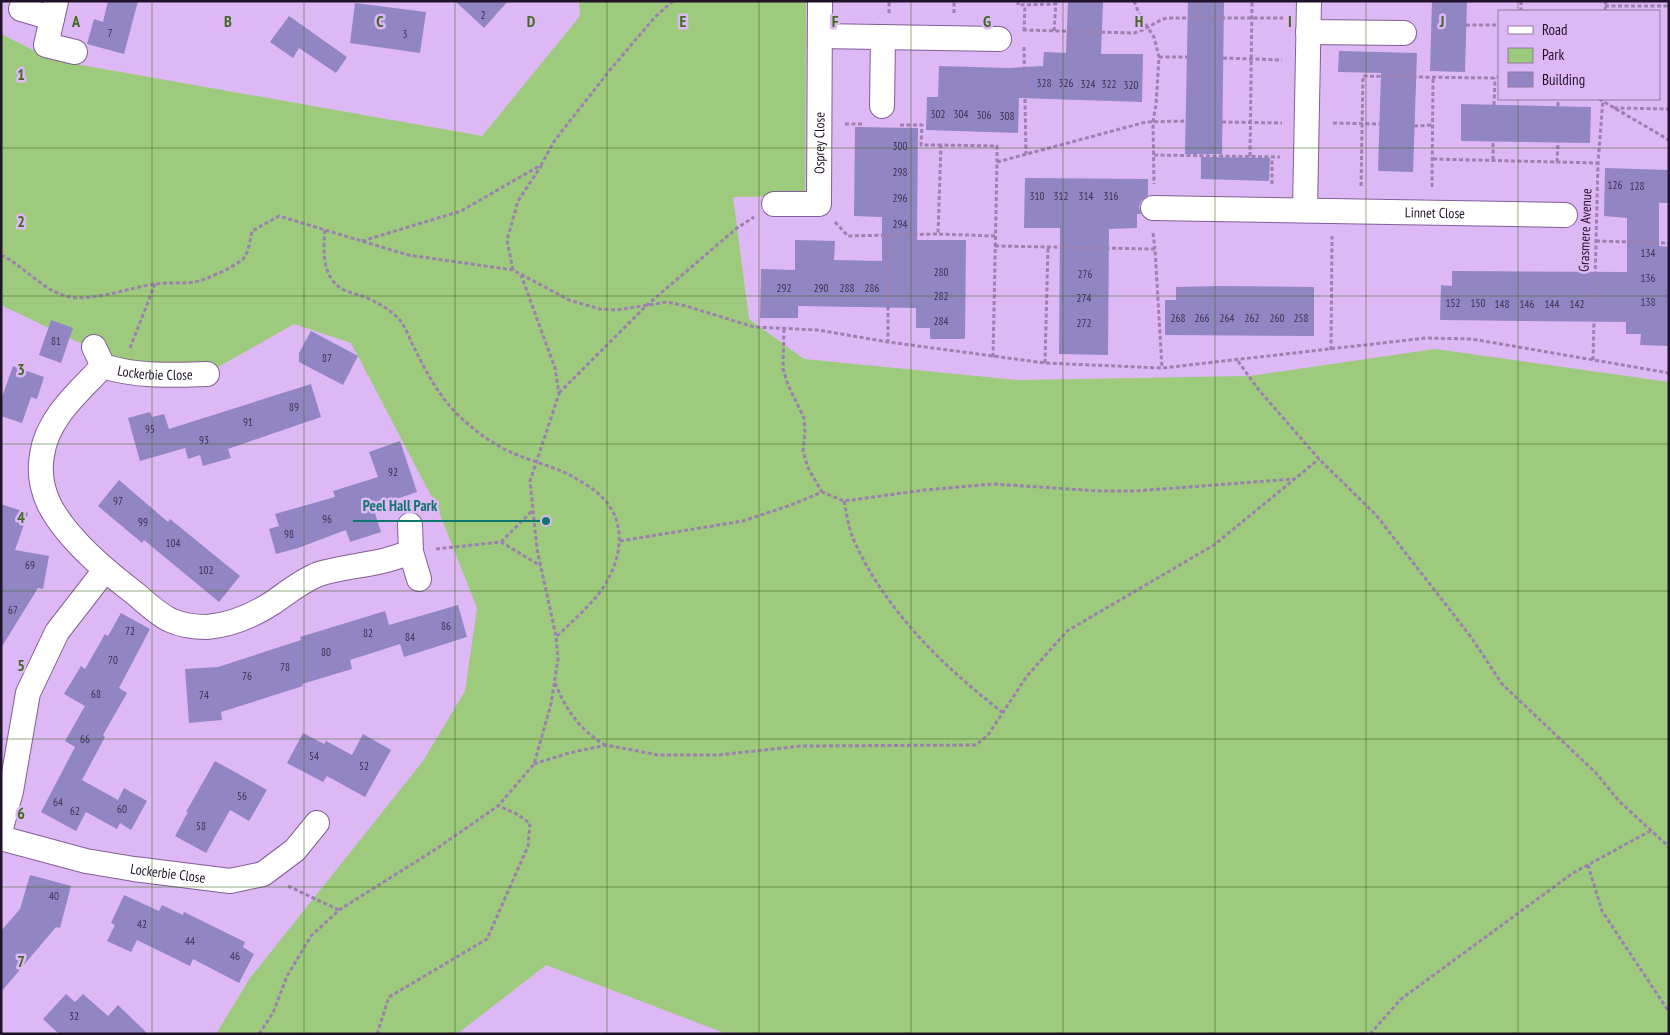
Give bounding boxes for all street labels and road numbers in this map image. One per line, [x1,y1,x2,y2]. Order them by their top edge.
street label: Osprey Close [810,112,828,174]
street label: Grasmere Avenue [1575,188,1595,272]
street label: Linnet Close [1405,203,1465,222]
street label: Lockerbie Close [116,361,193,384]
street label: Lockerbie Close [129,860,207,887]

